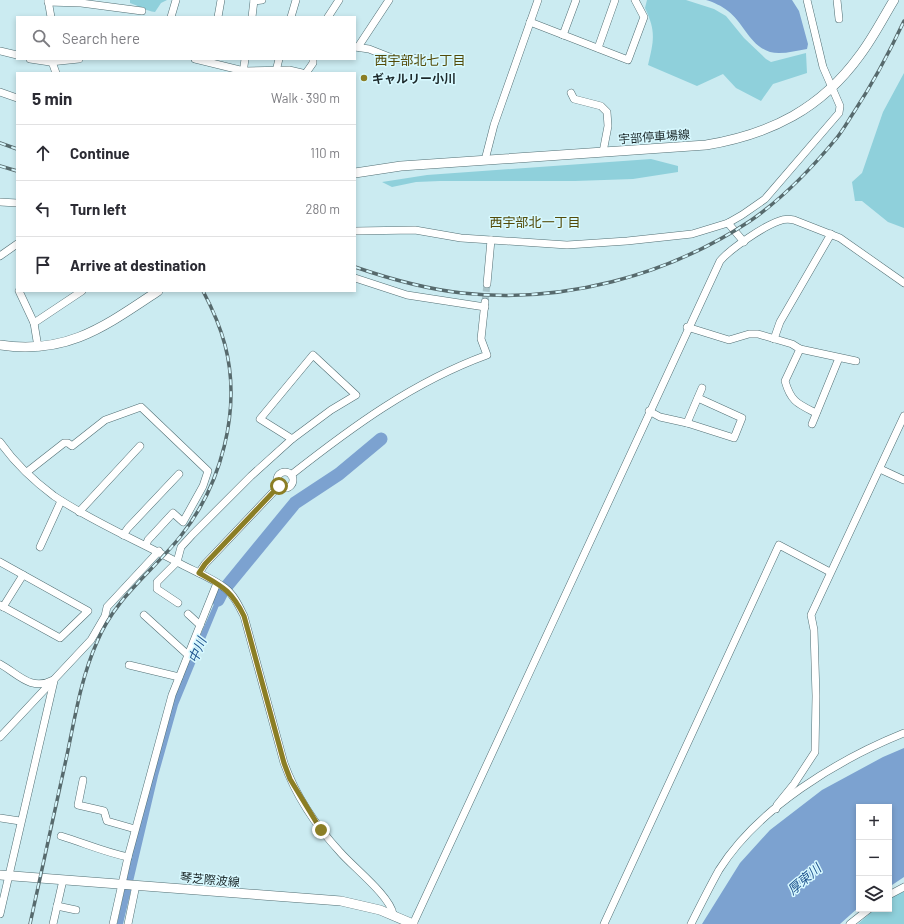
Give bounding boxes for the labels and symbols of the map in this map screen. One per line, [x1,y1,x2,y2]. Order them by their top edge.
district label: 西宇部北七丁目 [374,52,466,68]
place label: ギャルリー小川 [372,71,456,85]
marker: ギャルリー小川 [359,73,369,83]
street label: 宇部停車場線 [618,127,690,145]
district label: 西宇部北一丁目 [489,214,581,230]
route start [270,477,288,495]
water label: 中川 [185,633,210,665]
route end [312,821,330,839]
water label: 厚東川 [784,859,825,898]
street label: 琴芝際波線 [179,869,241,889]

